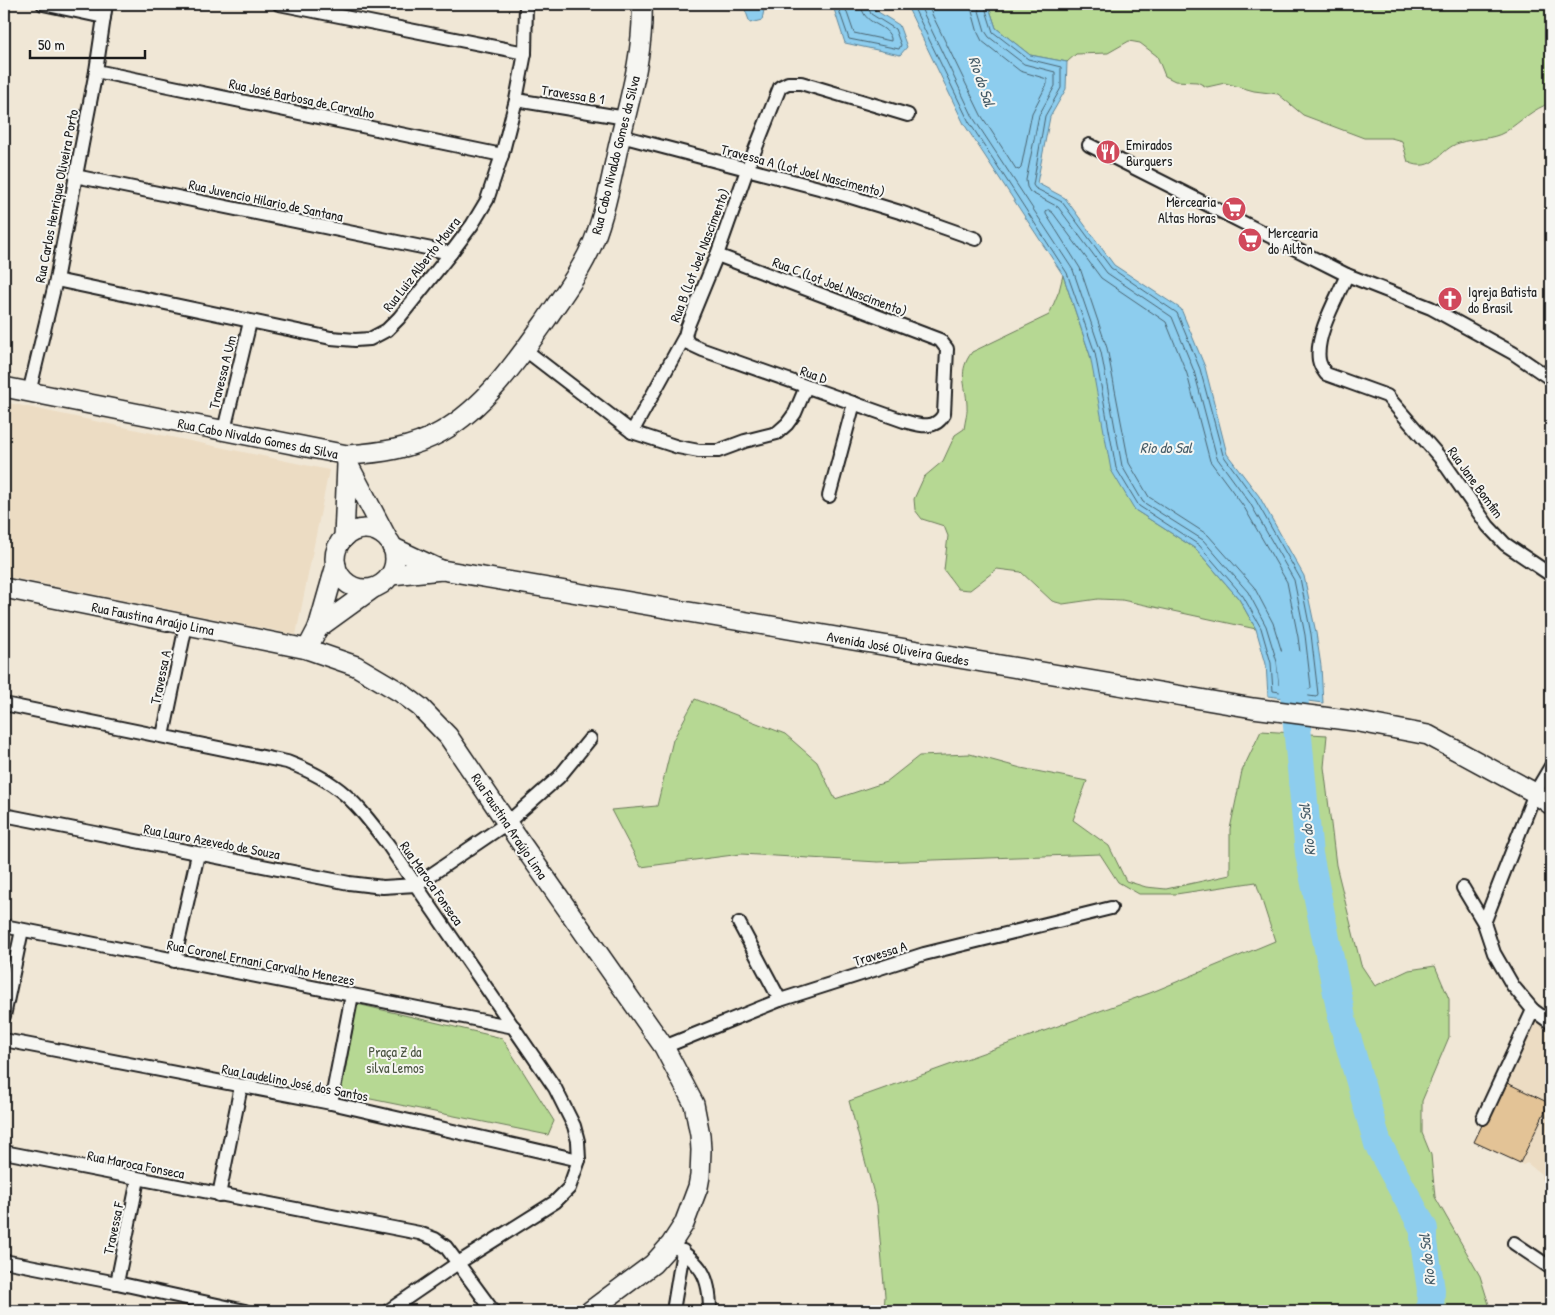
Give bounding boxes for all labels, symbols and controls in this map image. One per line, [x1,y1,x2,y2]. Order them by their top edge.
scale bar [30,28,145,60]
text: 50 m [38,34,65,55]
water label: Rio do Sal [964,53,1001,110]
street label: Rua José Barbosa de Carvalho [227,73,377,123]
street label: Rua Cabo Nivaldo Gomes da Silva [586,73,644,236]
street label: Travessa B 1 [540,80,606,108]
street label: Rua Carlos Henrique Oliveira Porto [30,107,83,285]
place label: Emirados Burguers [1126,135,1172,171]
street label: Travessa A (Lot Joel Nascimento) [719,139,887,201]
restaurant icon: Emirados Burguers [1095,139,1121,165]
street label: Rua Juvencio Hilario de Santana [187,174,345,226]
street label: Rua B (Lot Joel Nascimento) [665,185,733,325]
place label: Mercearia Altas Horas [1158,192,1216,227]
supermarket icon: Mercearia Altas Horas [1221,196,1247,222]
street label: Rua Luiz Alberto Moura [378,212,464,315]
place label: Mercearia do Ailton [1268,223,1318,258]
supermarket icon: Mercearia do Ailton [1237,227,1263,253]
street label: Rua C (Lot Joel Nascimento) [770,252,910,320]
place label: Igreja Batista do Brasil [1468,282,1537,317]
church icon: Igreja Batista do Brasil [1437,286,1463,312]
street label: Travessa A Um [204,333,240,411]
street label: Rua D [798,361,830,388]
street label: Rua Cabo Nivaldo Gomes da Silva [176,413,340,463]
water label: Rio do Sal [1140,437,1193,458]
street label: Rua Jane Bomfim [1444,443,1508,521]
street label: Rua Faustina Araújo Lima [90,597,216,640]
street label: Avenida José Oliveira Guedes [825,626,971,670]
street label: Travessa A [145,648,175,706]
street label: Rua Faustina Araújo Lima [467,769,553,884]
water label: Rio do Sal [1293,802,1321,857]
street label: Rua Lauro Azevedo de Souza [142,818,282,864]
street label: Rua Maroca Fonseca [396,837,468,929]
street label: Rua Coronel Ernani Carvalho Menezes [166,934,356,990]
street label: Travessa A [851,936,909,970]
park label: Praça Z da silva Lemos [366,1042,424,1077]
street label: Rua Laudelino José dos Santos [220,1058,370,1106]
street label: Rua Maroca Fonseca [86,1145,187,1183]
street label: Travessa F [98,1199,128,1256]
water label: Rio do Sal [1413,1232,1441,1287]

